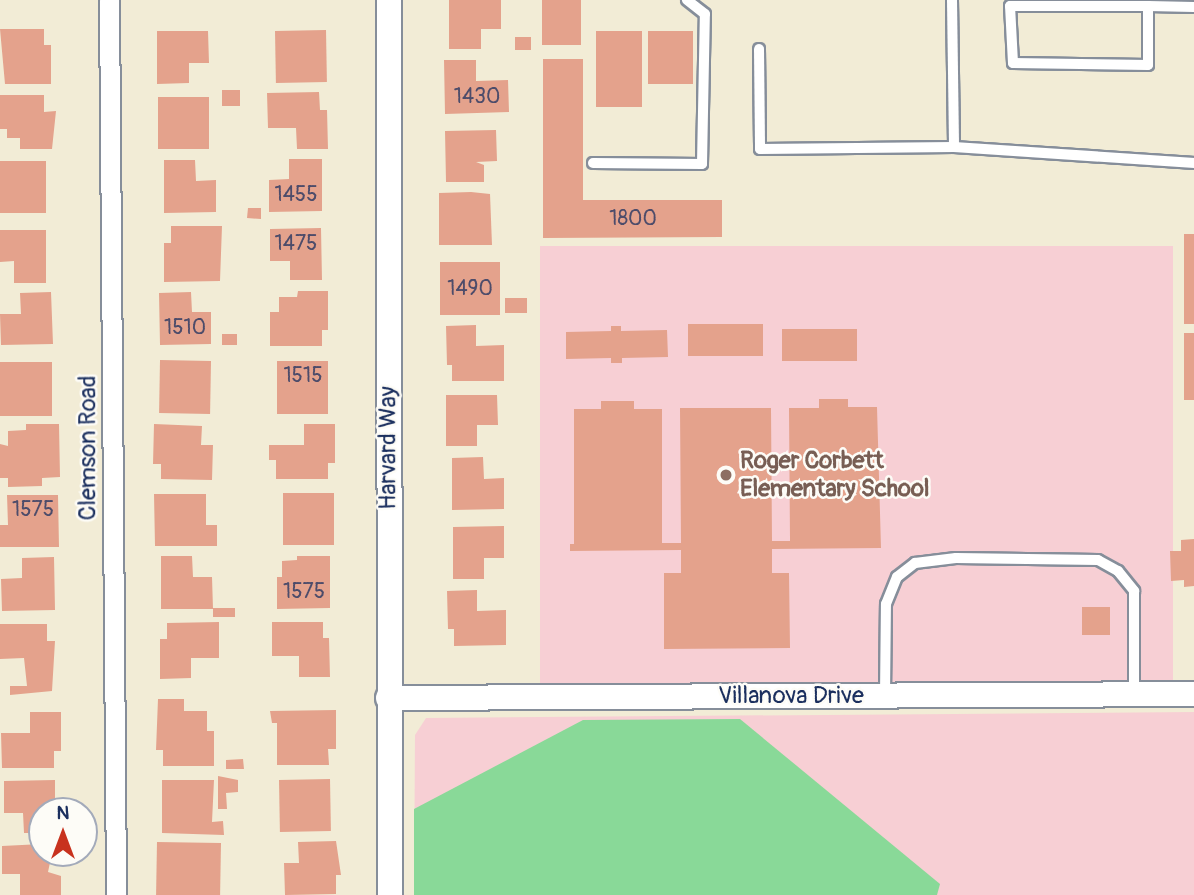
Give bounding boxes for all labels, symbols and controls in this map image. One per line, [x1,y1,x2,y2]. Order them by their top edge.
house number: 1430 [454,84,500,110]
house number: 1455 [274,182,318,208]
house number: 1800 [609,206,657,232]
house number: 1475 [275,231,317,257]
house number: 1490 [447,276,493,302]
house number: 1510 [164,315,206,341]
house number: 1515 [283,363,323,389]
street label: Clemson Road [74,376,102,520]
street label: Harvard Way [374,386,402,510]
place label: Roger Corbett Elementary School [740,447,930,503]
marker: Roger Corbett Elementary School [718,467,734,483]
house number: 1575 [12,497,54,523]
house number: 1575 [283,579,325,605]
street label: Villanova Drive [718,682,864,710]
north arrow [28,797,98,867]
text: N [57,801,69,825]

